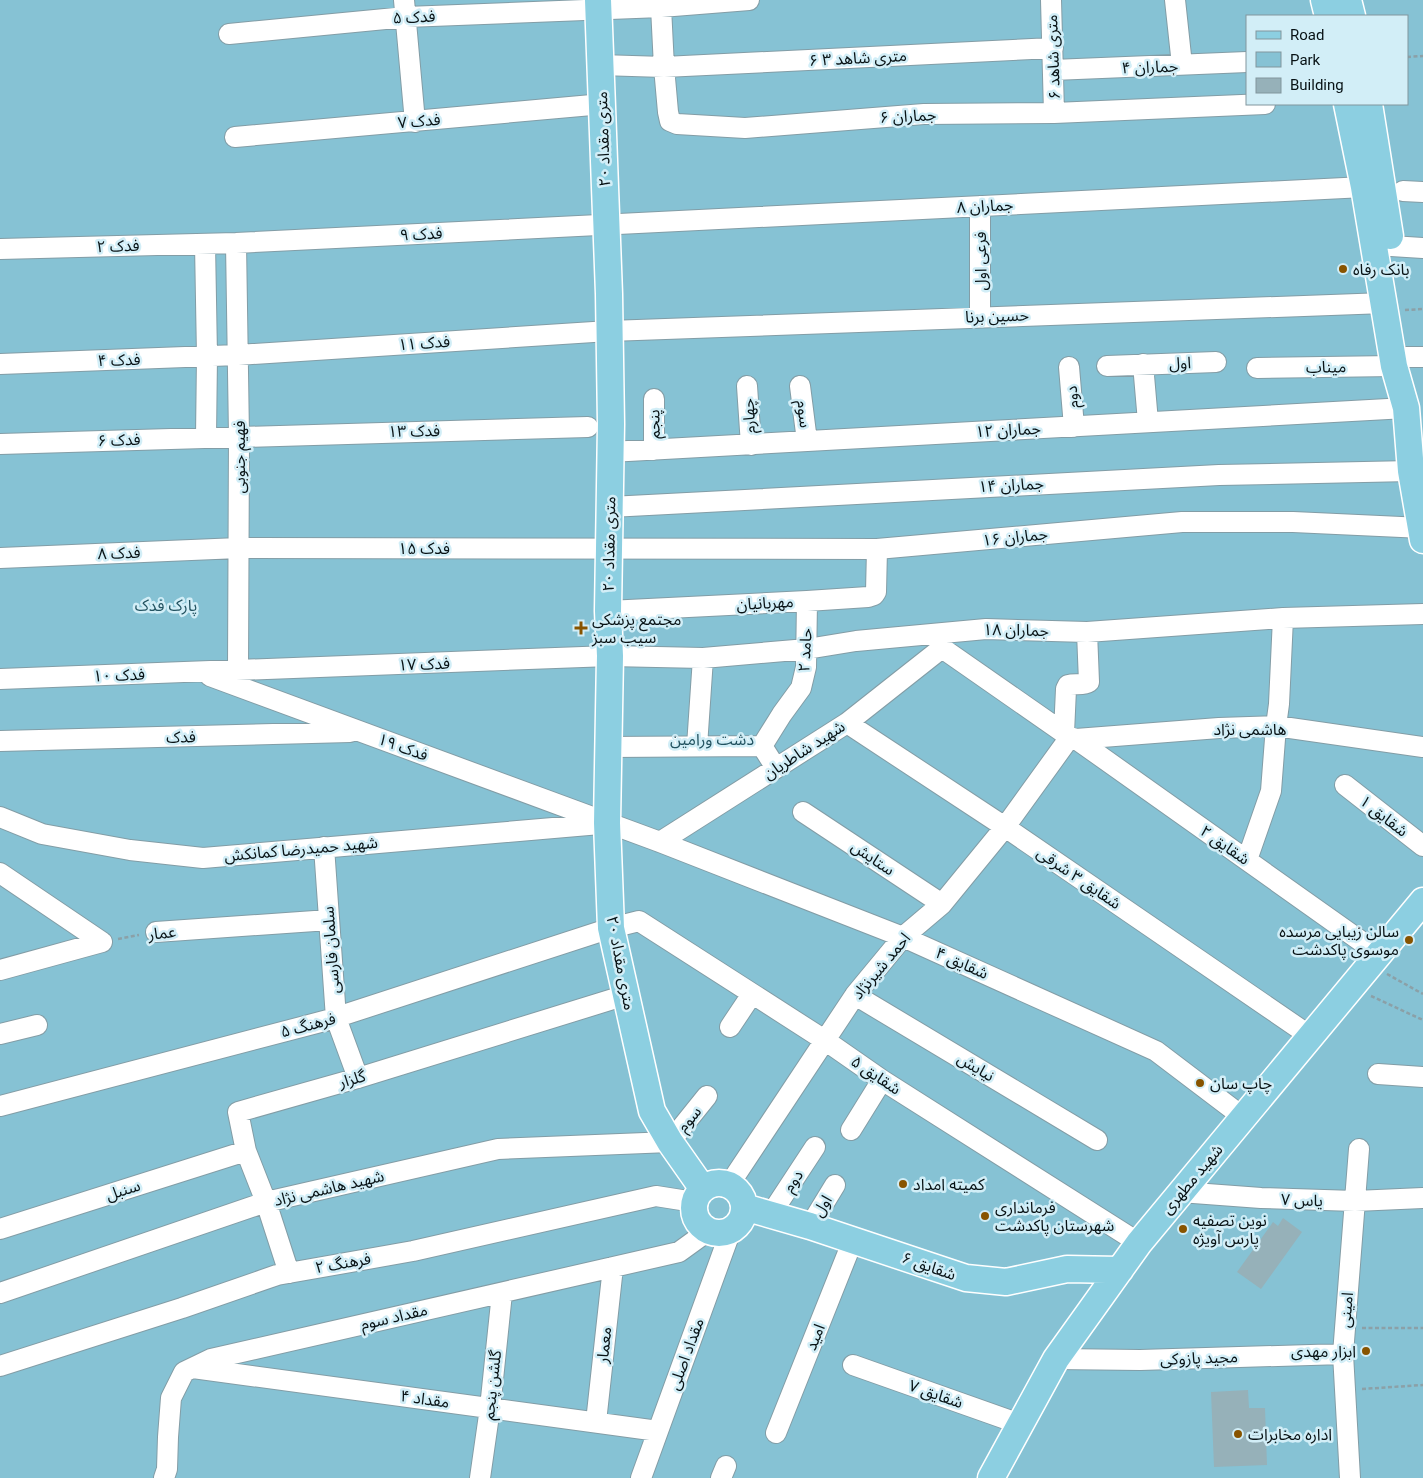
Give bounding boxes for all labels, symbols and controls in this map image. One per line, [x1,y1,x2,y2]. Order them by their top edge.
street label: فدک ۵ [392,6,436,28]
street label: ۶ متری شاهد [1042,14,1064,100]
legend [1246,15,1408,105]
text: Road [1290,26,1324,44]
street label: ۶ متری شاهد ۳ [809,46,907,70]
text: Park [1290,51,1321,69]
street label: جماران ۴ [1121,57,1179,77]
text: Building [1290,76,1344,94]
street label: ۲۰ متری مقداد [592,91,614,187]
street label: جماران ۶ [879,105,937,127]
street label: فدک ۷ [397,110,441,132]
street label: جماران ۸ [956,195,1014,217]
street label: فدک ۹ [399,223,443,245]
street label: فرعی اول [971,232,991,290]
street label: فدک ۲ [96,236,140,256]
place label: بانک رفاه [1353,260,1410,279]
marker: بانک رفاه [1337,263,1349,275]
street label: حسین برنا [965,305,1029,327]
street label: فدک ۱۱ [397,332,451,354]
street label: فدک ۴ [97,350,141,370]
street label: اول [1169,353,1191,374]
street label: میناب [1306,357,1346,377]
street label: دوم [1062,385,1085,409]
street label: چهارم [739,398,762,434]
street label: سوم [790,399,815,429]
street label: پنجم [644,409,667,439]
street label: جماران ۱۲ [975,419,1041,441]
street label: فهیم جنوبی [230,421,252,493]
street label: فدک ۱۳ [388,421,440,441]
street label: فدک ۶ [97,430,141,450]
street label: جماران ۱۴ [978,474,1044,496]
street label: ۲۰ متری مقداد [599,496,619,592]
street label: جماران ۱۶ [981,524,1049,550]
street label: فدک ۱۵ [398,539,450,558]
street label: فدک ۸ [97,543,141,563]
street label: مهربانیان [736,592,794,614]
park label: پارک فدک [135,596,197,616]
place label: مجتمع پزشکی سیب سبز [591,610,681,647]
street label: جماران ۱۸ [983,620,1049,640]
marker: مجتمع پزشکی سیب سبز [574,621,588,635]
street label: حامد ۲ [794,627,816,673]
street label: فدک ۱۷ [398,654,450,674]
street label: فدک ۱۰ [93,665,145,685]
street label: شهید شاطریان [760,717,848,783]
street label: هاشمی نژاد [1213,720,1287,739]
street label: فدک [166,727,196,747]
street label: فدک ۱۹ [375,729,431,765]
park label: دشت ورامین [670,730,754,749]
street label: شقایق ۱ [1355,791,1412,842]
street label: شقایق ۲ [1196,821,1253,870]
street label: شهید حمیدرضا کمانکش [223,833,379,865]
street label: ستایش [848,837,898,879]
street label: شقایق ۳ شرقی [1033,843,1125,914]
street label: سلمان فارسی [318,906,344,994]
street label: ۲۰ متری مقداد [603,914,639,1012]
street label: عمار [146,922,177,944]
place label: سالن زیبایی مرسده موسوی پاکدشت [1279,922,1399,960]
street label: احمد شیرنژاد [848,929,914,1003]
marker: سالن زیبایی مرسده موسوی پاکدشت [1403,934,1415,946]
street label: شقایق ۴ [932,943,991,984]
street label: فرهنگ ۵ [278,1009,338,1041]
street label: نیایش [954,1049,998,1085]
street label: شقایق ۵ [847,1051,905,1099]
street label: گلزار [335,1066,368,1092]
place label: چاپ سان [1210,1074,1272,1094]
marker: چاپ سان [1194,1077,1206,1089]
street label: سوم [673,1102,707,1138]
street label: شهید مطهری [1157,1140,1227,1218]
street label: شهید هاشمی نژاد [272,1166,386,1210]
street label: دوم [779,1166,810,1197]
place label: کمیته امداد [913,1175,985,1194]
street label: سنبل [103,1176,143,1204]
marker: کمیته امداد [897,1178,909,1190]
street label: یاس ۷ [1281,1190,1323,1210]
street label: اول [808,1192,837,1221]
place label: فرمانداری شهرستان پاکدشت [995,1198,1114,1236]
marker: فرمانداری شهرستان پاکدشت [979,1210,991,1222]
place label: نوین تصفیه پارس آویژه [1193,1211,1267,1249]
marker: نوین تصفیه پارس آویژه [1177,1223,1189,1235]
street label: شقایق ۶ [899,1248,959,1285]
street label: فرهنگ ۲ [314,1249,372,1277]
street label: امینی [1335,1292,1357,1328]
street label: مقداد سوم [359,1300,430,1337]
street label: مقداد اصلی [664,1315,708,1393]
street label: امید [801,1321,829,1353]
street label: معمار [593,1326,615,1365]
place label: ابزار مهدی [1291,1342,1356,1361]
marker: ابزار مهدی [1360,1345,1372,1357]
street label: مجید پازوکی [1160,1347,1238,1370]
street label: گلشن پنجم [479,1349,508,1421]
street label: شقایق ۷ [906,1376,966,1413]
street label: مقداد ۴ [399,1386,451,1412]
place label: اداره مخابرات [1248,1425,1332,1444]
marker: اداره مخابرات [1232,1428,1244,1440]

